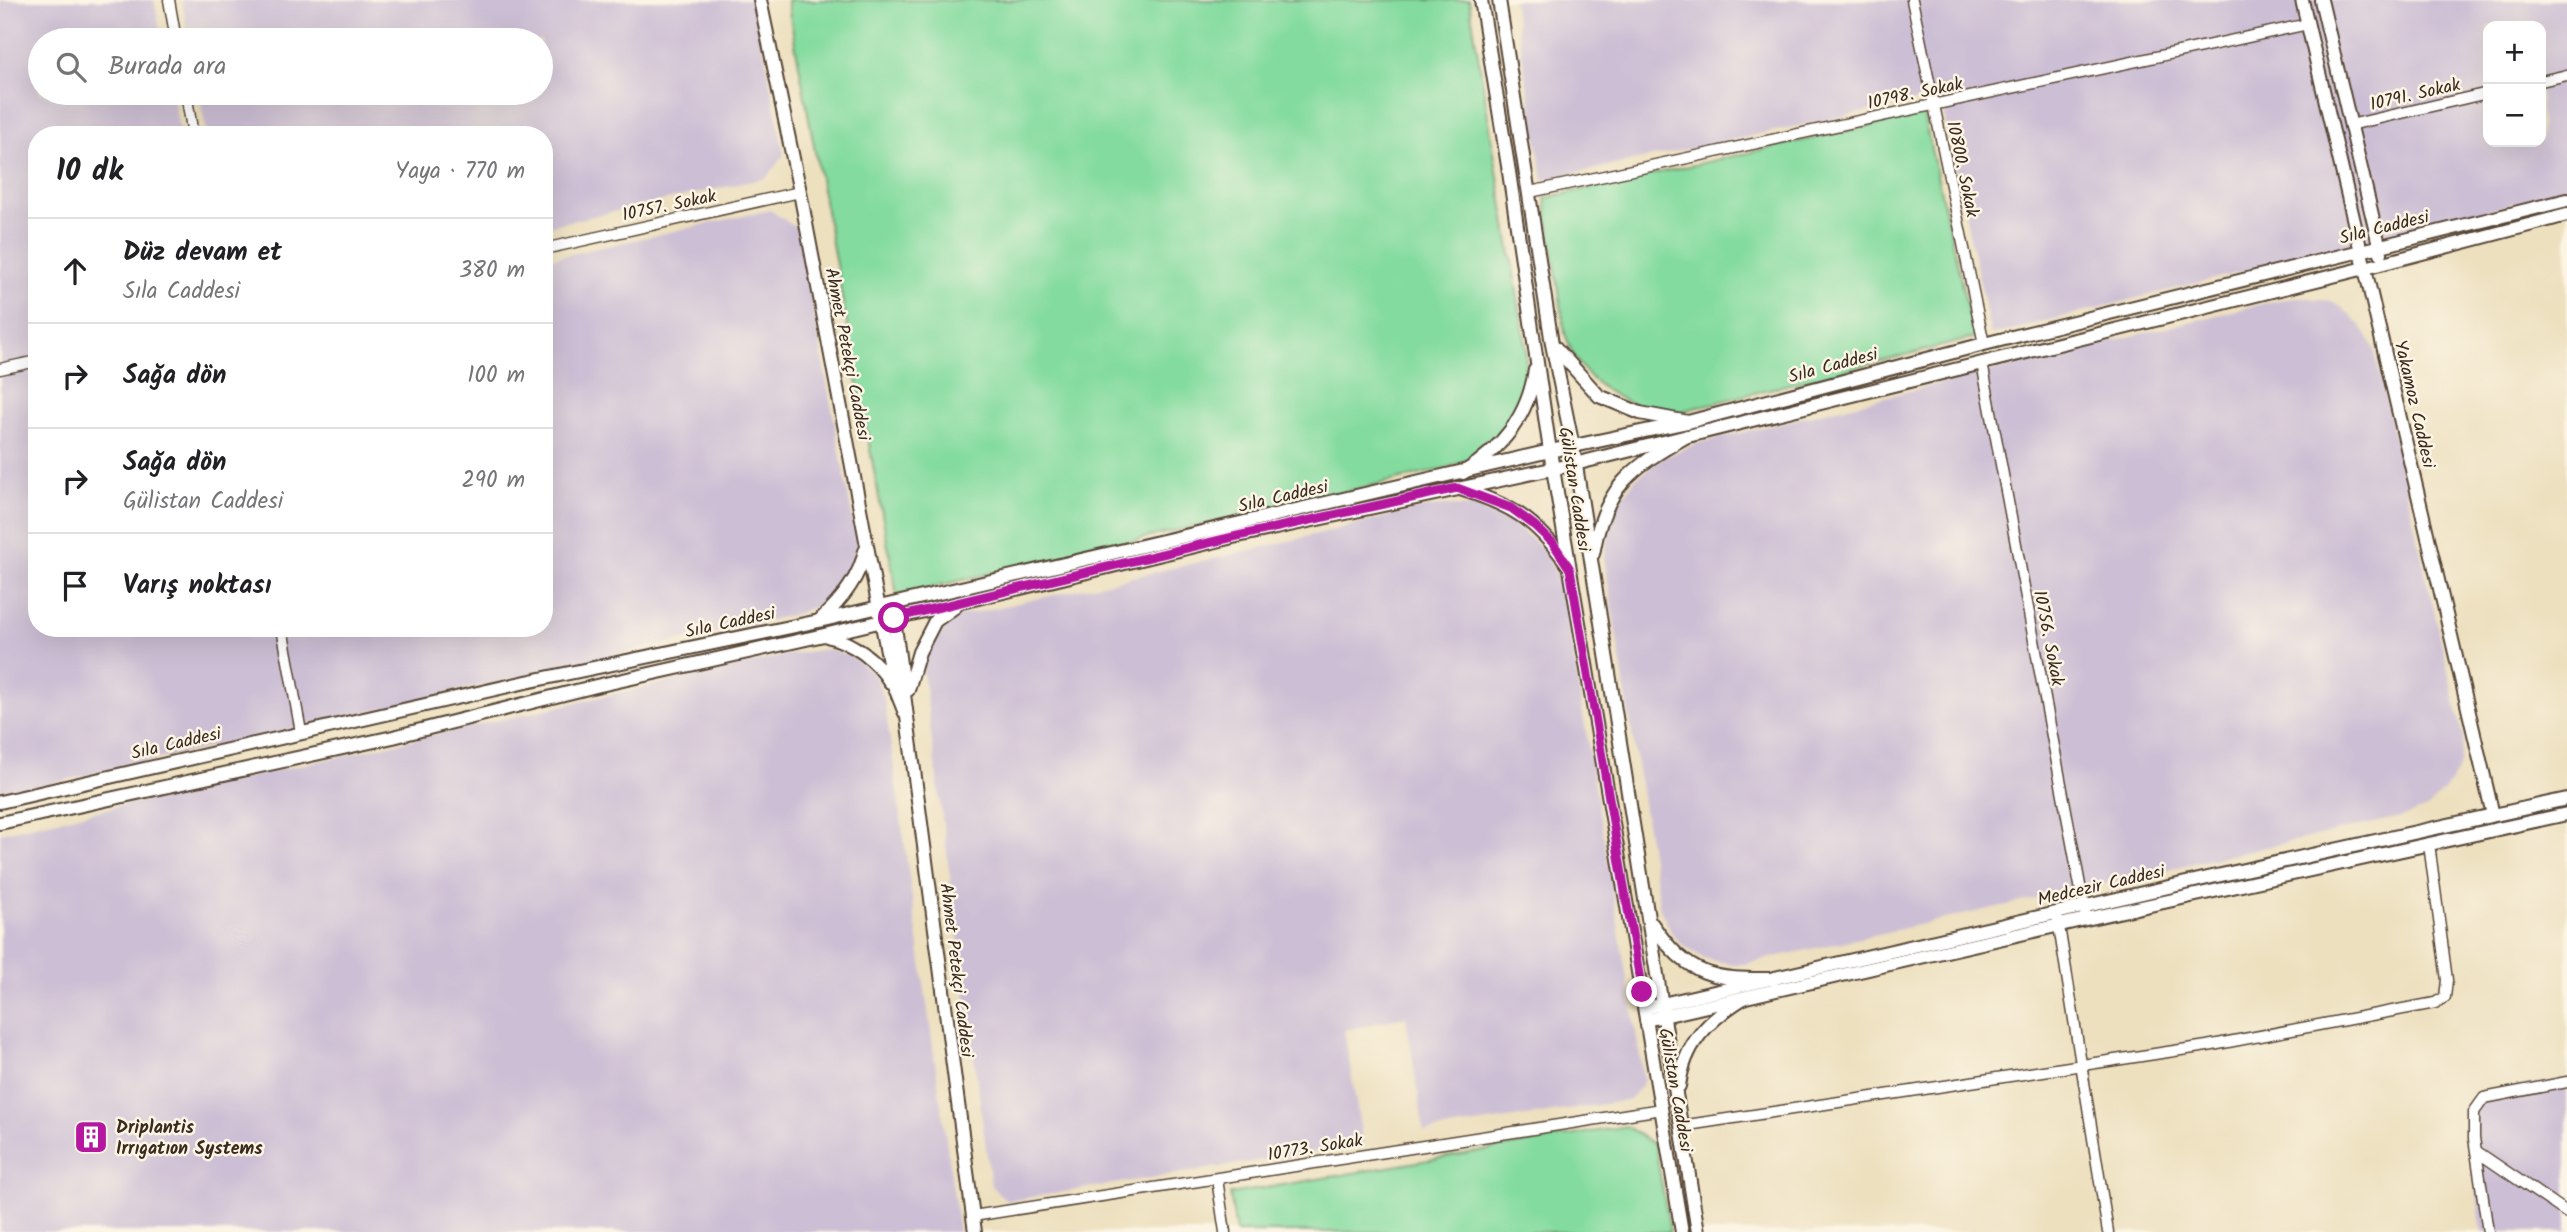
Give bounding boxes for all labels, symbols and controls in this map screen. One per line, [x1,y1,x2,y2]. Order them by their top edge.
map controls [2483,21,2546,147]
button: + [2483,21,2546,84]
search box [28,28,553,105]
text: Burada ara [108,46,226,88]
icon: search [52,48,90,86]
street label: 10798. Sokak [1865,70,1966,119]
street label: 10791. Sokak [2367,71,2464,120]
button: − [2483,84,2546,147]
street label: 10800. Sokak [1937,118,1986,221]
text: 10 dk [56,148,123,196]
text: Yaya · 770 m [395,154,525,190]
street label: 10757. Sokak [620,182,720,231]
street label: Sıla Caddesi [2336,203,2433,254]
text: Düz devam et [123,232,282,274]
icon: ahead [56,252,94,290]
text: 380 m [459,253,525,289]
street label: Ahmet Petekçi Caddesi [816,265,878,444]
text: Sıla Caddesi [123,274,240,310]
street label: Yakamoz Caddesi [2385,337,2443,472]
street label: Sıla Caddesi [1785,340,1882,392]
text: Sağa dön [123,355,226,397]
icon: right [56,357,94,395]
text: 100 m [467,358,525,394]
street label: Gülistan Caddesi [1549,425,1598,554]
text: Sağa dön [123,442,226,484]
icon: right [56,462,94,500]
text: 290 m [461,463,525,499]
street label: Sıla Caddesi [1235,473,1332,522]
text: Gülistan Caddesi [123,484,283,520]
text: Varış noktası [123,565,271,607]
icon: arrive [56,567,94,605]
street label: 10756. Sokak [2024,588,2071,689]
street label: Sıla Caddesi [683,600,779,647]
route start [878,602,909,633]
street label: Sıla Caddesi [128,720,225,769]
street label: Medcezir Caddesi [2035,858,2169,915]
street label: Ahmet Petekçi Caddesi [930,881,981,1060]
route end [1626,976,1657,1007]
street label: Gülistan Caddesi [1649,1026,1700,1155]
place label: Driplantis Irrıgatıon Systems [116,1114,263,1164]
building icon: Driplantis Irrıgatıon Systems [72,1118,110,1156]
street label: 10773. Sokak [1266,1127,1365,1170]

